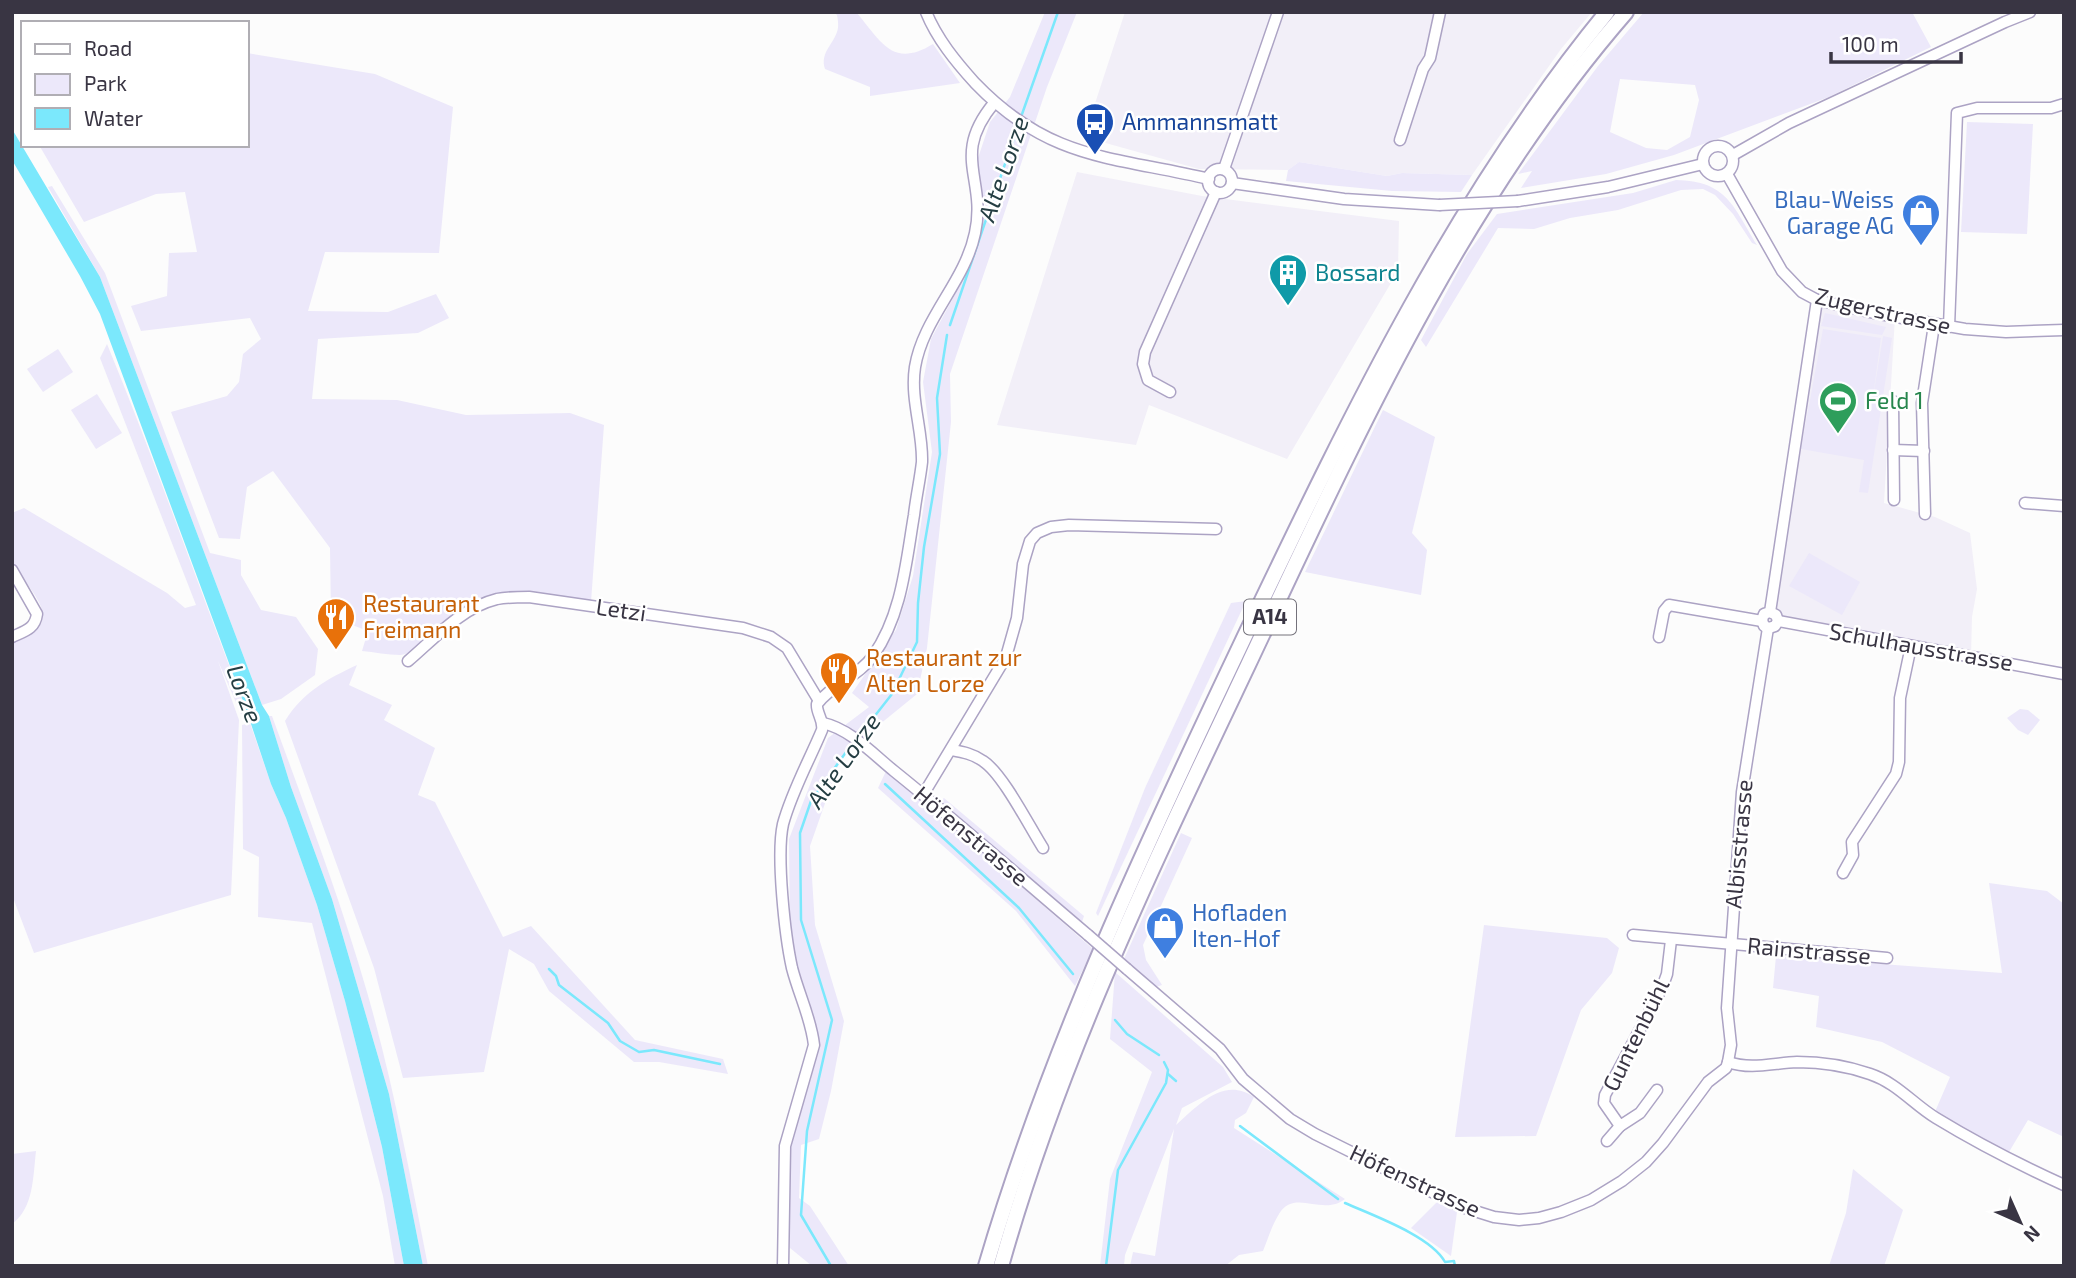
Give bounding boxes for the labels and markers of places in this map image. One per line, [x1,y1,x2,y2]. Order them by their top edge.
bus stop icon: Ammannsmatt [1074,101,1116,156]
place label: Ammannsmatt [1122,107,1278,135]
place label: Blau-Weiss Garage AG [1774,185,1894,239]
shop icon: Blau-Weiss Garage AG [1900,192,1942,247]
building icon: Bossard [1267,252,1309,307]
place label: Bossard [1315,258,1401,286]
sports icon: Feld 1 [1817,380,1859,435]
place label: Feld 1 [1865,386,1924,414]
place label: Restaurant Freimann [363,589,480,643]
restaurant icon: Restaurant Freimann [315,596,357,651]
place label: Restaurant zur Alten Lorze [866,643,1022,697]
restaurant icon: Restaurant zur Alten Lorze [818,650,860,705]
place label: Hofladen Iten-Hof [1192,898,1287,952]
shop icon: Hofladen Iten-Hof [1144,905,1186,960]

